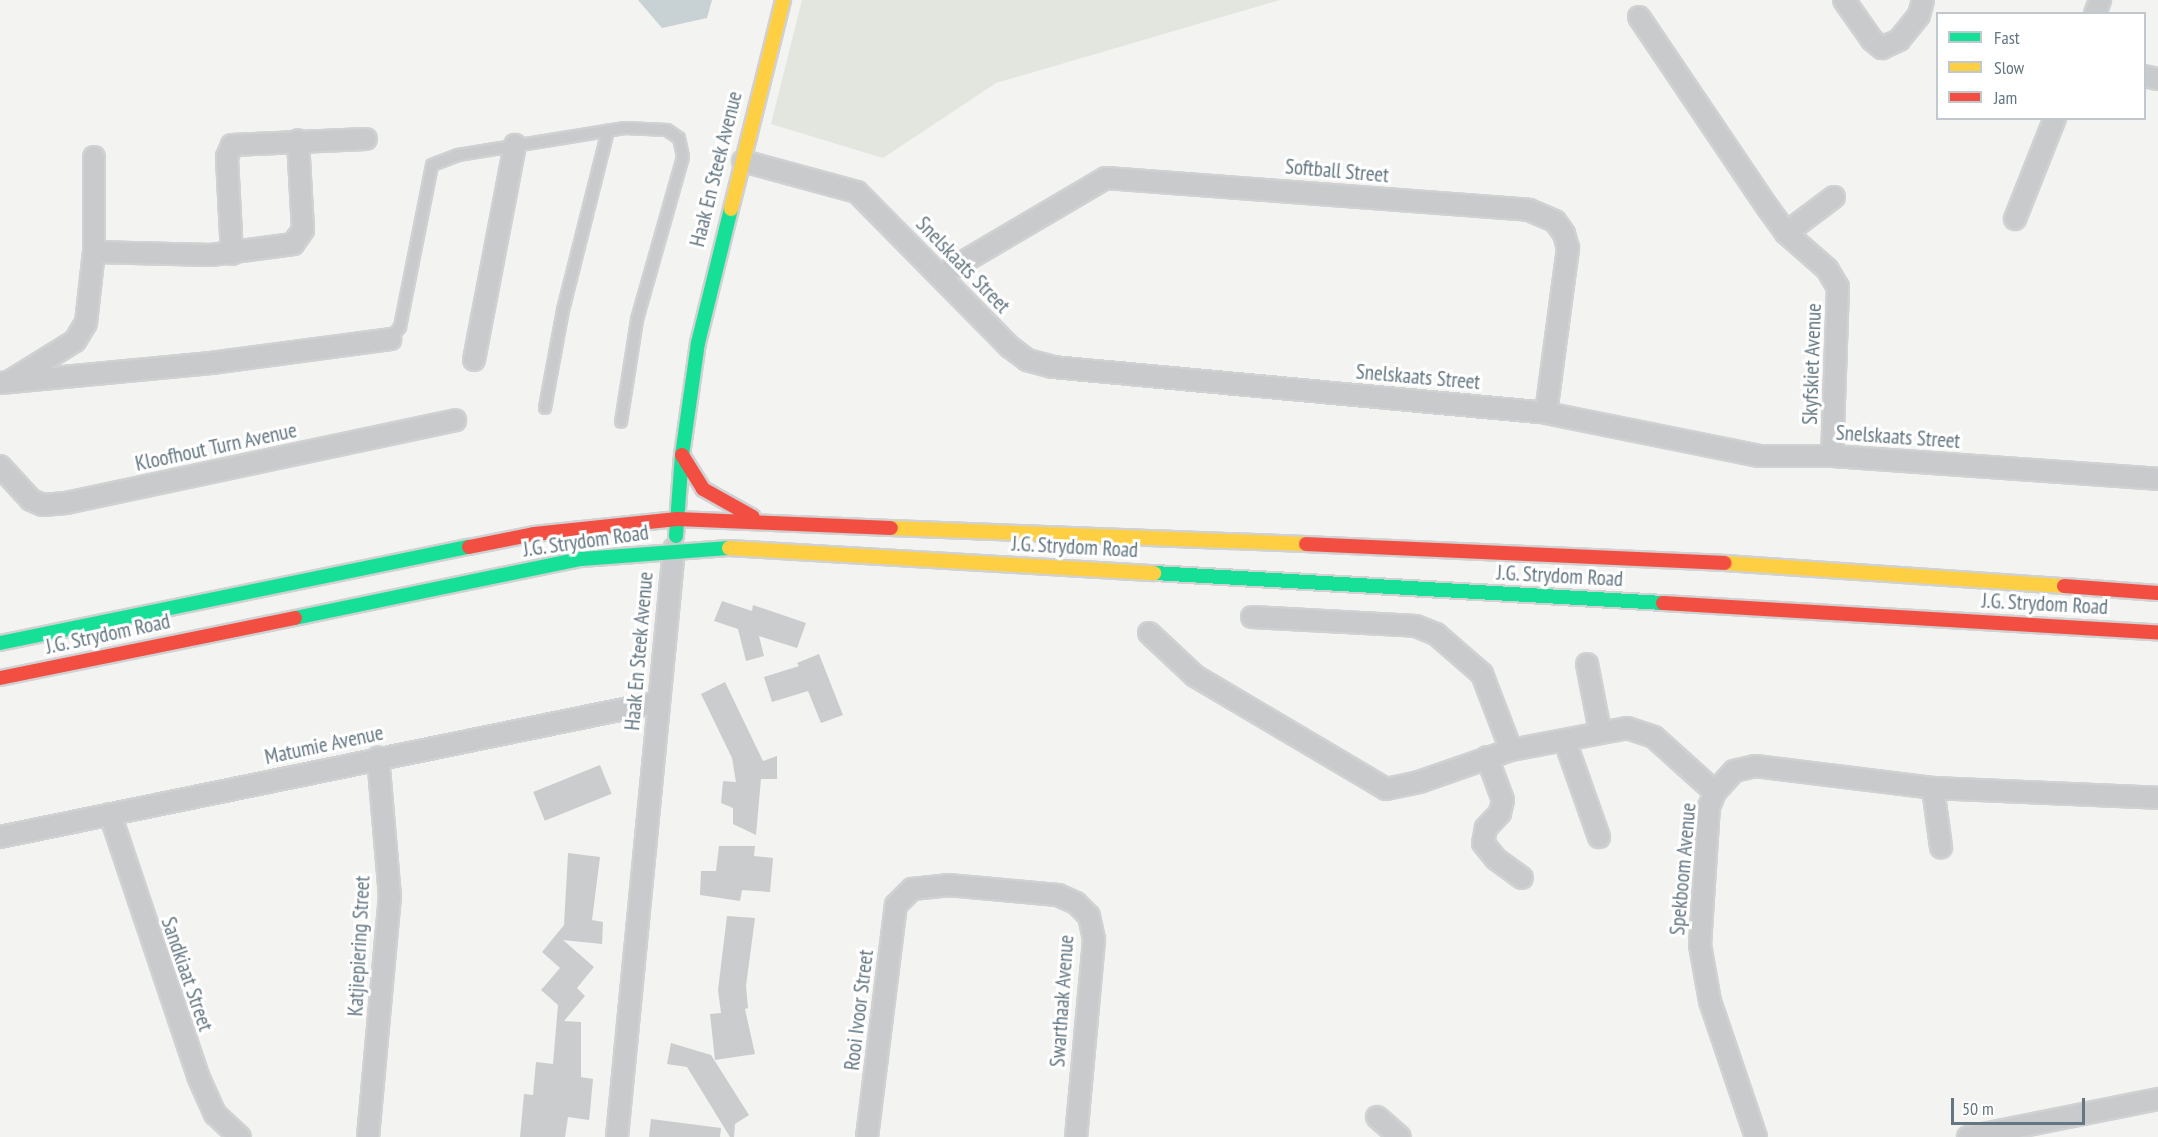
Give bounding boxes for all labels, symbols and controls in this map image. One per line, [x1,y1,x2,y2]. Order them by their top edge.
legend [1936,12,2146,120]
text: Fast [1994,26,2020,49]
text: Slow [1994,56,2024,79]
text: Jam [1994,86,2017,109]
street label: Haak En Steek Avenue [684,88,748,250]
street label: Softball Street [1284,154,1390,188]
street label: Snelskaats Street [911,211,1015,319]
street label: Skyfskiet Avenue [1797,302,1827,426]
street label: Snelskaats Street [1355,359,1481,395]
street label: Kloofhout Turn Avenue [132,417,300,477]
street label: Snelskaats Street [1835,420,1961,454]
street label: J.G. Strydom Road [521,520,651,562]
street label: J.G. Strydom Road [1011,531,1139,563]
street label: J.G. Strydom Road [1496,560,1624,592]
street label: Haak En Steek Avenue [619,570,659,732]
street label: J.G. Strydom Road [1981,588,2109,620]
street label: J.G. Strydom Road [43,608,173,660]
street label: Matumie Avenue [262,720,386,770]
street label: Spekboom Avenue [1665,801,1701,937]
street label: Katjiepiering Street [343,875,375,1017]
street label: Sandkiaat Street [156,914,218,1034]
street label: Swarthaak Avenue [1045,934,1079,1068]
street label: Rooi Ivoor Street [839,948,879,1072]
scale bar [1954,1086,2088,1124]
text: 50 m [1962,1097,1994,1120]

